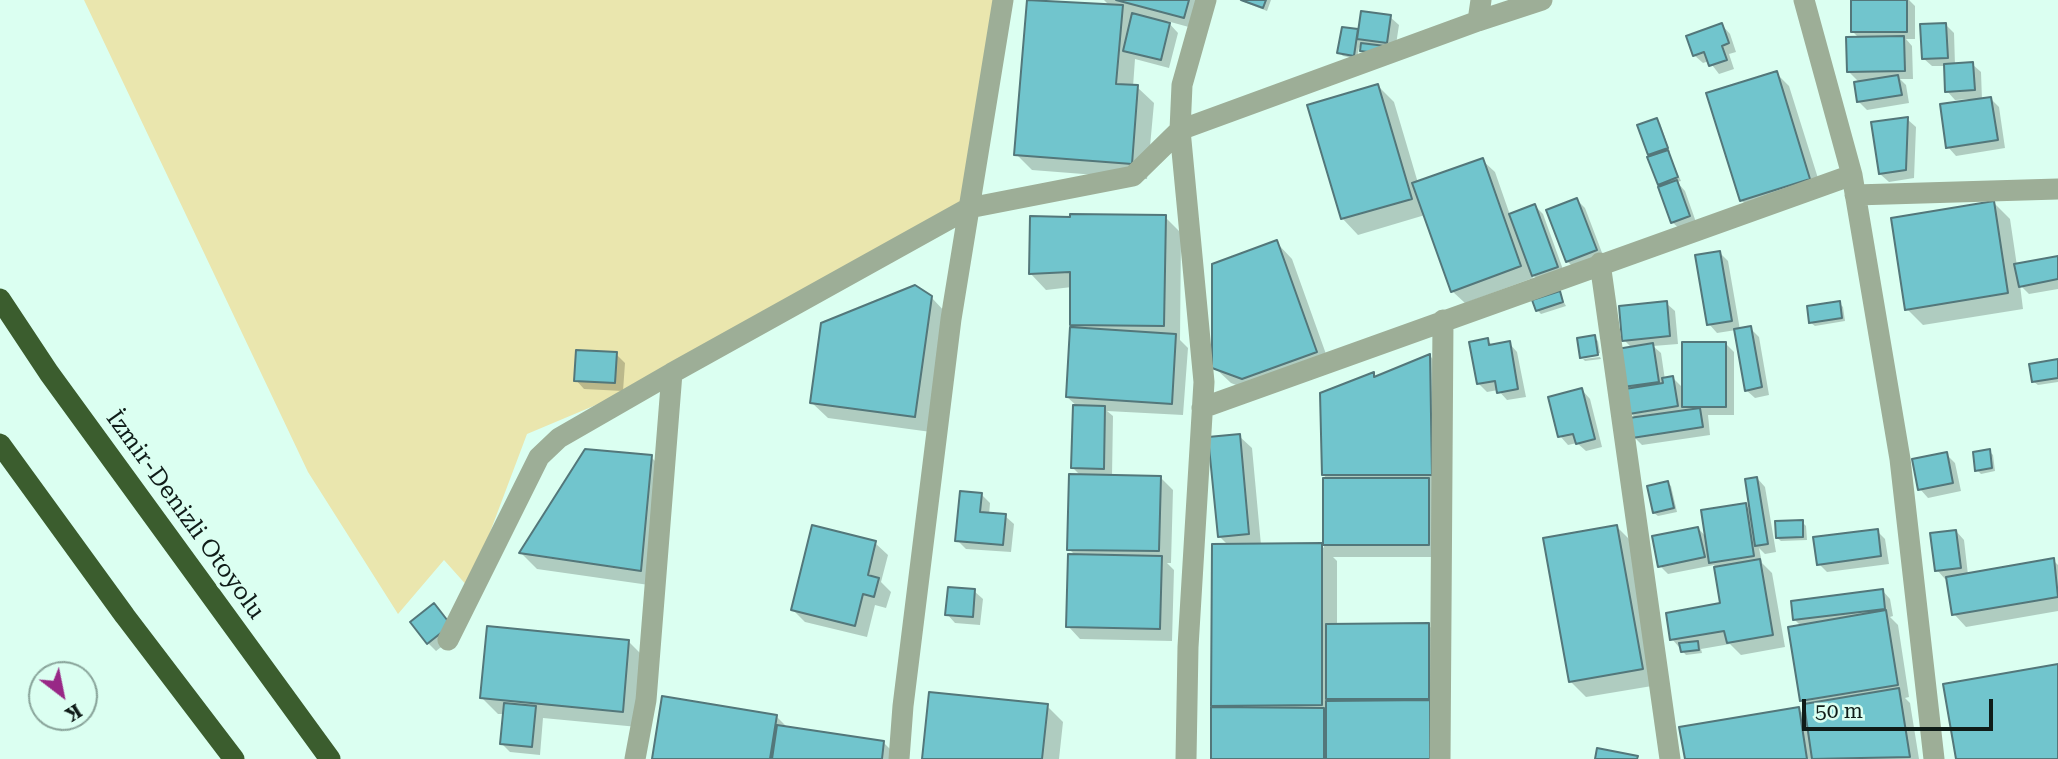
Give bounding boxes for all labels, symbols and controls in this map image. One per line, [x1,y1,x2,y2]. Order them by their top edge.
street label: İzmir-Denizli Otoyolu [100,405,270,625]
north arrow [28,661,98,731]
scale bar [1806,686,1997,730]
text: K [61,699,86,726]
text: 50 m [1815,699,1863,723]

